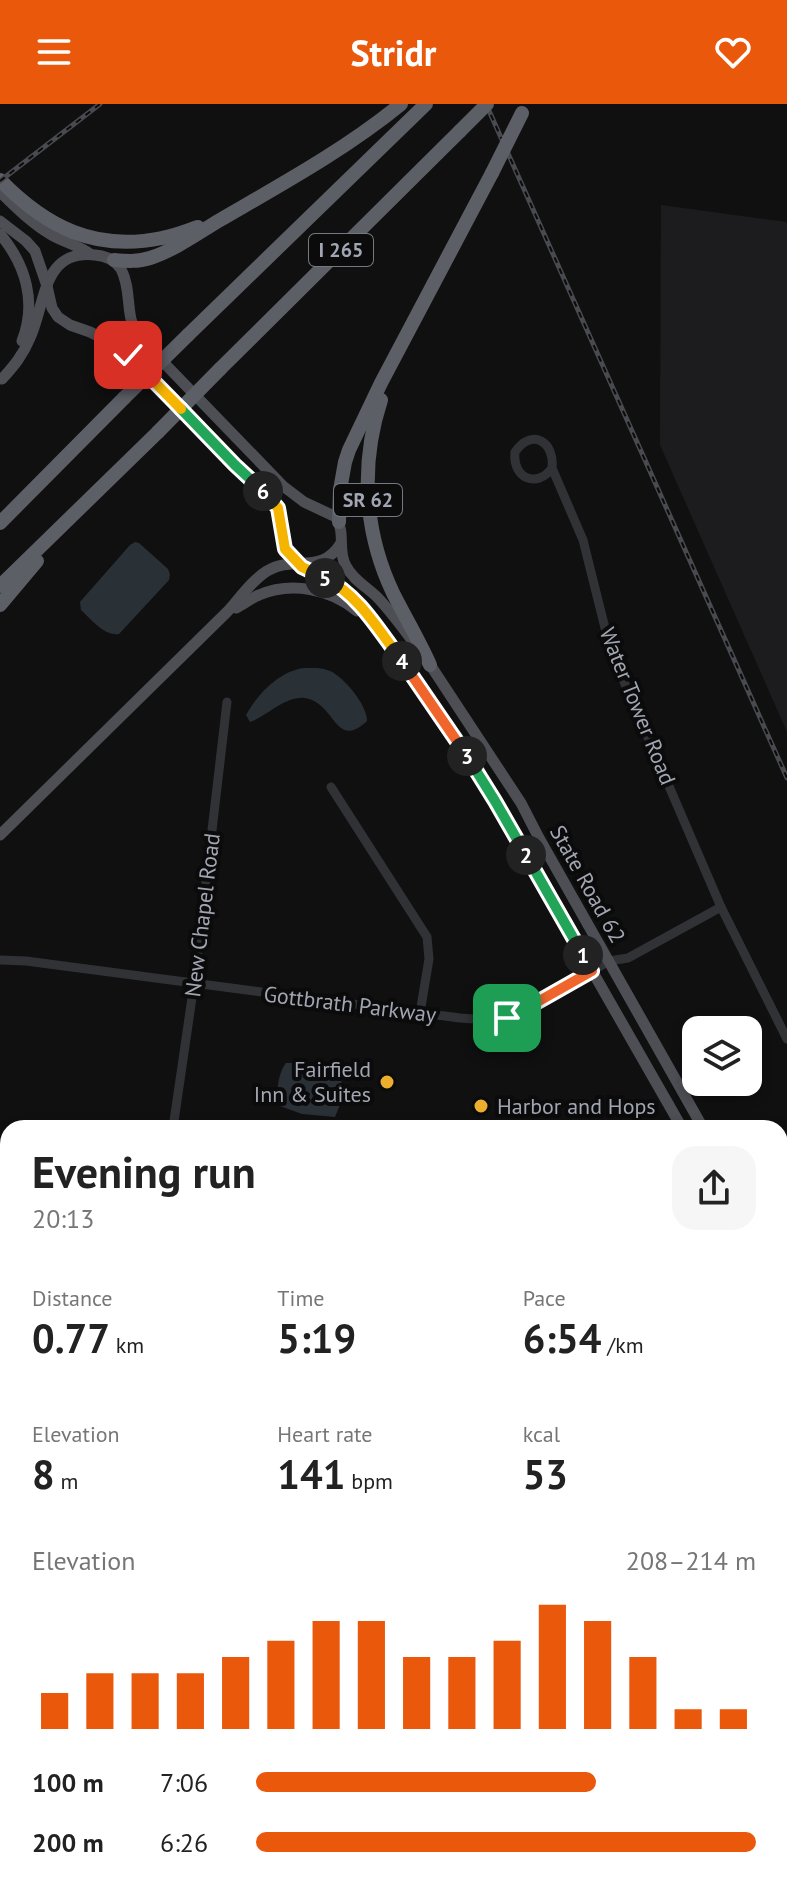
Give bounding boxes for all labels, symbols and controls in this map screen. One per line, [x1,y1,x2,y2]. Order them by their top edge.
text: Stridr [350,29,437,76]
icon: menu [32,30,76,74]
icon: heart [711,30,755,74]
road number: I 265 [309,234,373,266]
pin [94,321,162,389]
icon: check [106,333,150,377]
pin: 6 [243,471,283,511]
text: 6 [257,477,269,505]
road number: SR 62 [334,484,402,516]
pin: 5 [305,558,345,598]
text: 5 [319,564,331,592]
street label: Water Tower Road [594,623,682,789]
pin: 4 [382,641,422,681]
text: 4 [396,647,408,675]
pin: 3 [447,736,487,776]
text: 3 [461,742,473,770]
street label: State Road 62 [544,820,632,948]
street label: New Chapel Road [178,832,226,998]
pin: 2 [506,835,546,875]
text: 2 [520,841,532,869]
pin: 1 [563,935,603,975]
text: 1 [577,941,589,969]
street label: Gottbrath Parkway [262,980,439,1029]
pin [473,984,541,1052]
icon: arrive [485,996,529,1040]
map controls [682,1016,762,1096]
button: layers [682,1016,762,1096]
place label: Fairfield Inn & Suites [254,1055,371,1108]
marker: Fairfield Inn & Suites [378,1073,396,1091]
place label: Harbor and Hops [497,1092,656,1120]
marker: Harbor and Hops [472,1097,490,1115]
text: Evening run [32,1143,256,1200]
button: share [672,1146,756,1230]
text: 20:13 [32,1202,94,1235]
text: Distance [32,1284,113,1312]
text: Time [277,1284,324,1312]
text: Pace [523,1284,566,1312]
text: 0.77 [32,1312,110,1364]
text: 5:19 [277,1312,356,1364]
text: 6:54 [523,1312,601,1364]
text: km [110,1331,144,1359]
text: /km [601,1331,644,1359]
text: Elevation [32,1420,120,1448]
text: Heart rate [277,1420,372,1448]
text: kcal [523,1420,560,1448]
text: 8 [32,1448,55,1500]
text: 141 [277,1448,345,1500]
text: 53 [523,1448,568,1500]
text: m [55,1467,78,1495]
text: bpm [345,1467,393,1495]
text: Elevation [32,1544,136,1577]
text: 208–214 m [626,1544,756,1577]
text: 100 m [32,1766,104,1799]
text: 7:06 [160,1766,208,1799]
text: 200 m [32,1826,104,1859]
text: 6:26 [160,1826,208,1859]

